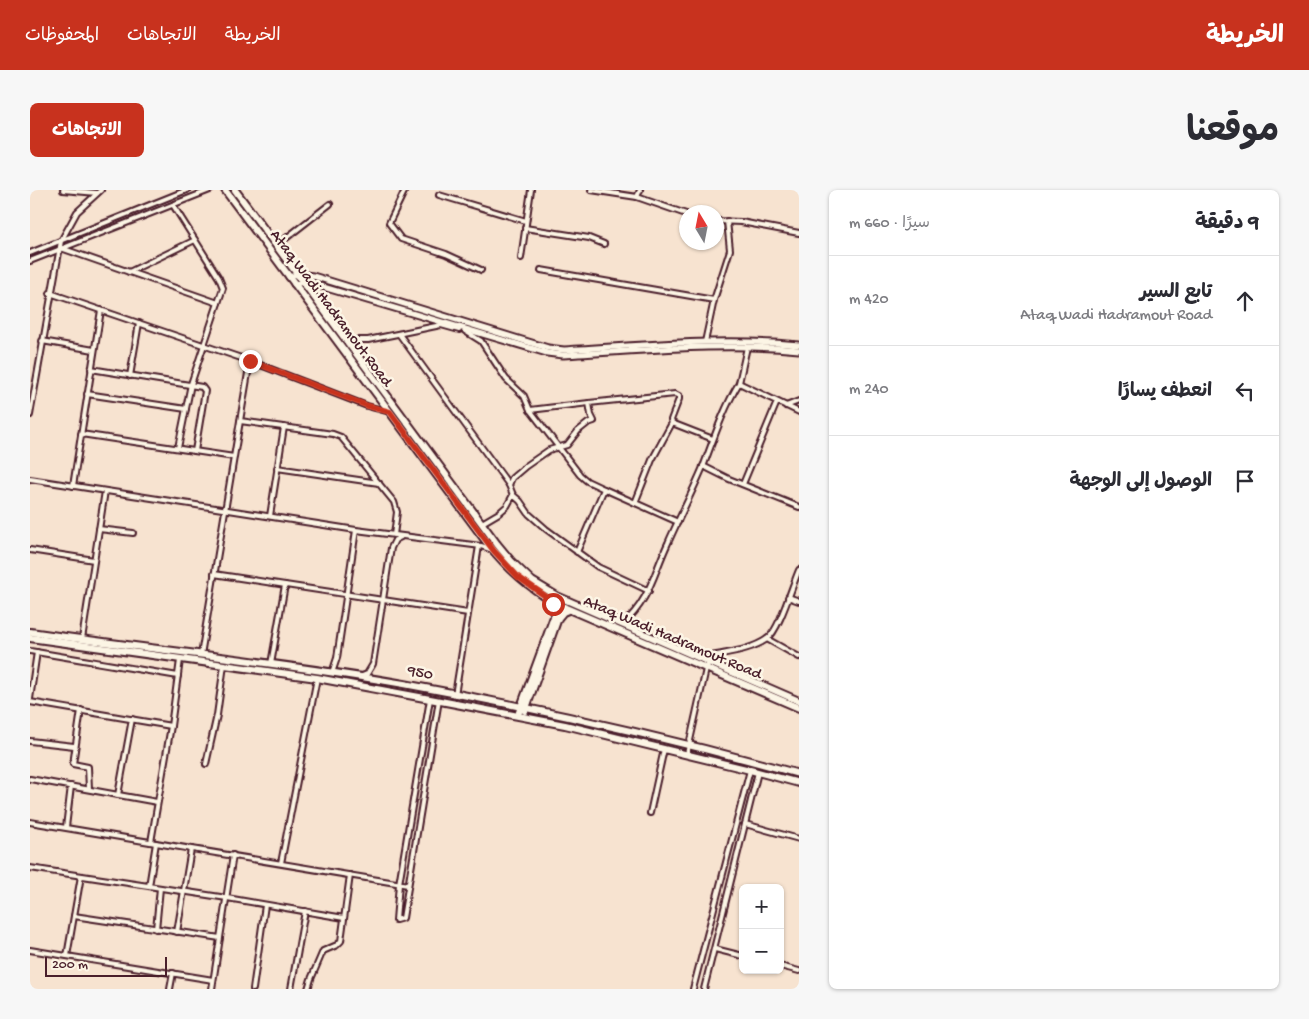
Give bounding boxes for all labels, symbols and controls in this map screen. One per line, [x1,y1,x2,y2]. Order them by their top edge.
text: الخريطة [1206,23,1284,52]
text: المحفوظات [25,26,99,47]
text: الاتجاهات [127,26,197,47]
text: الخريطة [225,26,281,47]
button: الاتجاهات [30,103,144,157]
text: موقعنا [1186,113,1279,154]
north arrow [679,205,724,250]
text: 9 دقيقة [1195,212,1259,237]
text: سيرًا · 660 m [849,215,930,234]
street label: Ataq Wadi Hadramout Road [265,227,396,393]
text: تابع السير [1140,282,1212,305]
icon: ahead [1231,287,1259,315]
text: 420 m [849,291,889,310]
text: Ataq Wadi Hadramout Road [1020,307,1212,326]
route end [239,350,262,373]
icon: left [1231,377,1259,405]
text: 240 m [849,381,889,400]
text: انعطف يسارًا [1118,381,1212,404]
icon: arrive [1231,467,1259,495]
text: الوصول إلى الوجهة [1069,471,1212,494]
route start [542,593,565,616]
street label: Ataq Wadi Hadramout Road [580,593,765,686]
street label: 950 [405,662,434,686]
map controls [739,884,784,974]
button: + [739,884,784,929]
button: − [739,929,784,974]
scale bar [45,954,168,977]
text: 200 m [52,957,88,974]

